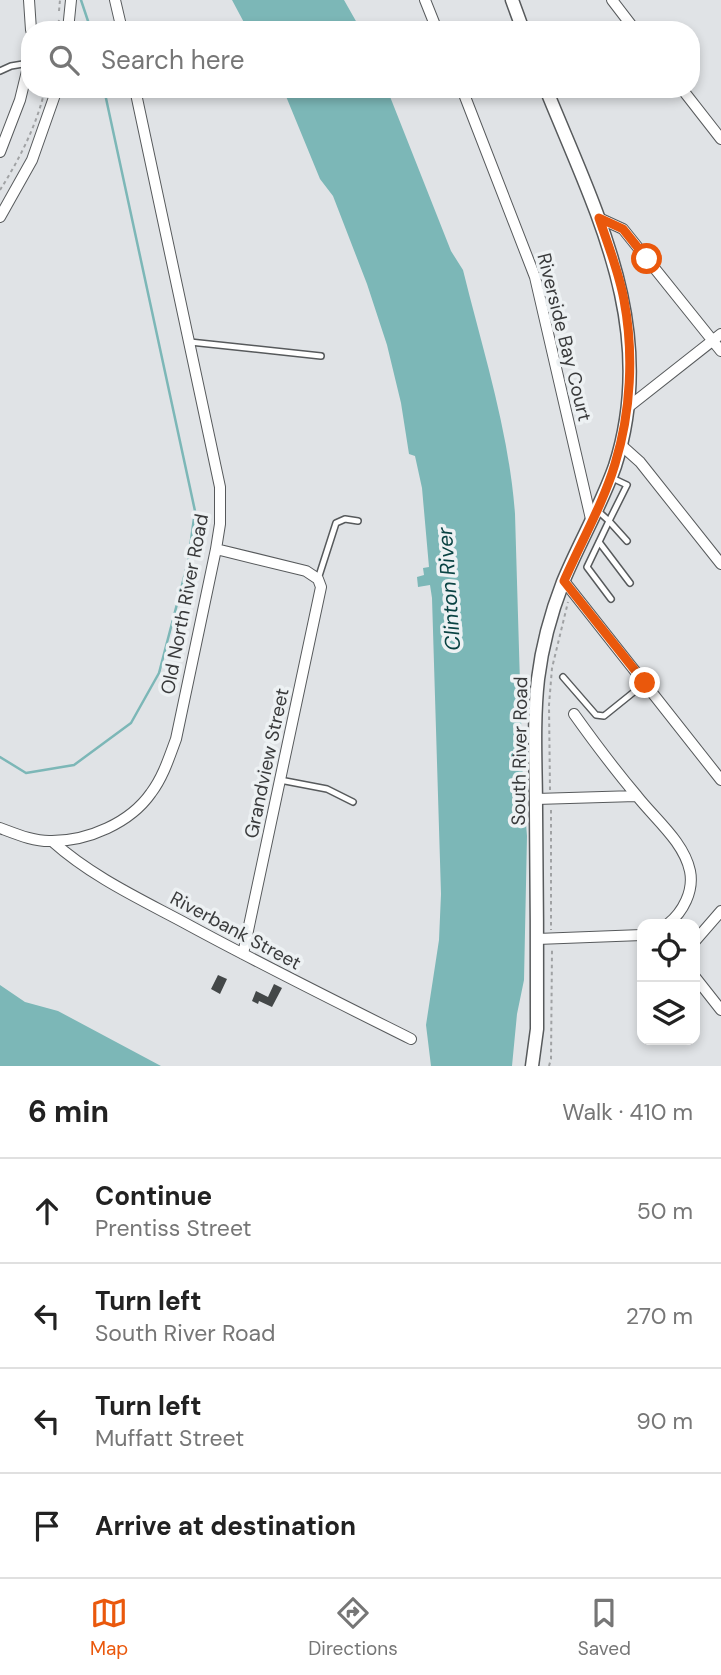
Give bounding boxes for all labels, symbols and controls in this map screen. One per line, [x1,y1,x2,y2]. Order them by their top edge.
search box [21,21,700,98]
icon: search [45,41,83,79]
text: Search here [101,43,244,77]
route start [631,243,662,274]
street label: Riverside Bay Court [532,250,598,424]
street label: Old North River Road [155,512,214,696]
water label: Clinton River [431,525,467,652]
route end [629,667,660,698]
street label: South River Road [506,676,533,826]
street label: Grandview Street [238,686,295,841]
street label: Riverbank Street [166,885,306,975]
map controls [637,919,700,1045]
button: locate [637,919,700,982]
button: layers [637,982,700,1045]
text: 6 min [28,1092,109,1131]
text: Walk · 410 m [562,1097,693,1127]
text: Continue [95,1179,212,1213]
icon: ahead [28,1192,66,1230]
text: 50 m [637,1196,693,1226]
text: Prentiss Street [95,1213,252,1243]
text: Turn left [95,1284,202,1318]
icon: left [28,1297,66,1335]
text: 270 m [626,1301,693,1331]
text: South River Road [95,1318,275,1348]
text: Turn left [95,1389,202,1423]
icon: left [28,1402,66,1440]
text: 90 m [636,1406,693,1436]
text: Muffatt Street [95,1423,244,1453]
icon: arrive [28,1507,66,1545]
text: Arrive at destination [95,1509,356,1543]
tab: Map [90,1594,128,1661]
tab: Directions [308,1594,398,1661]
tab: Saved [578,1594,631,1661]

